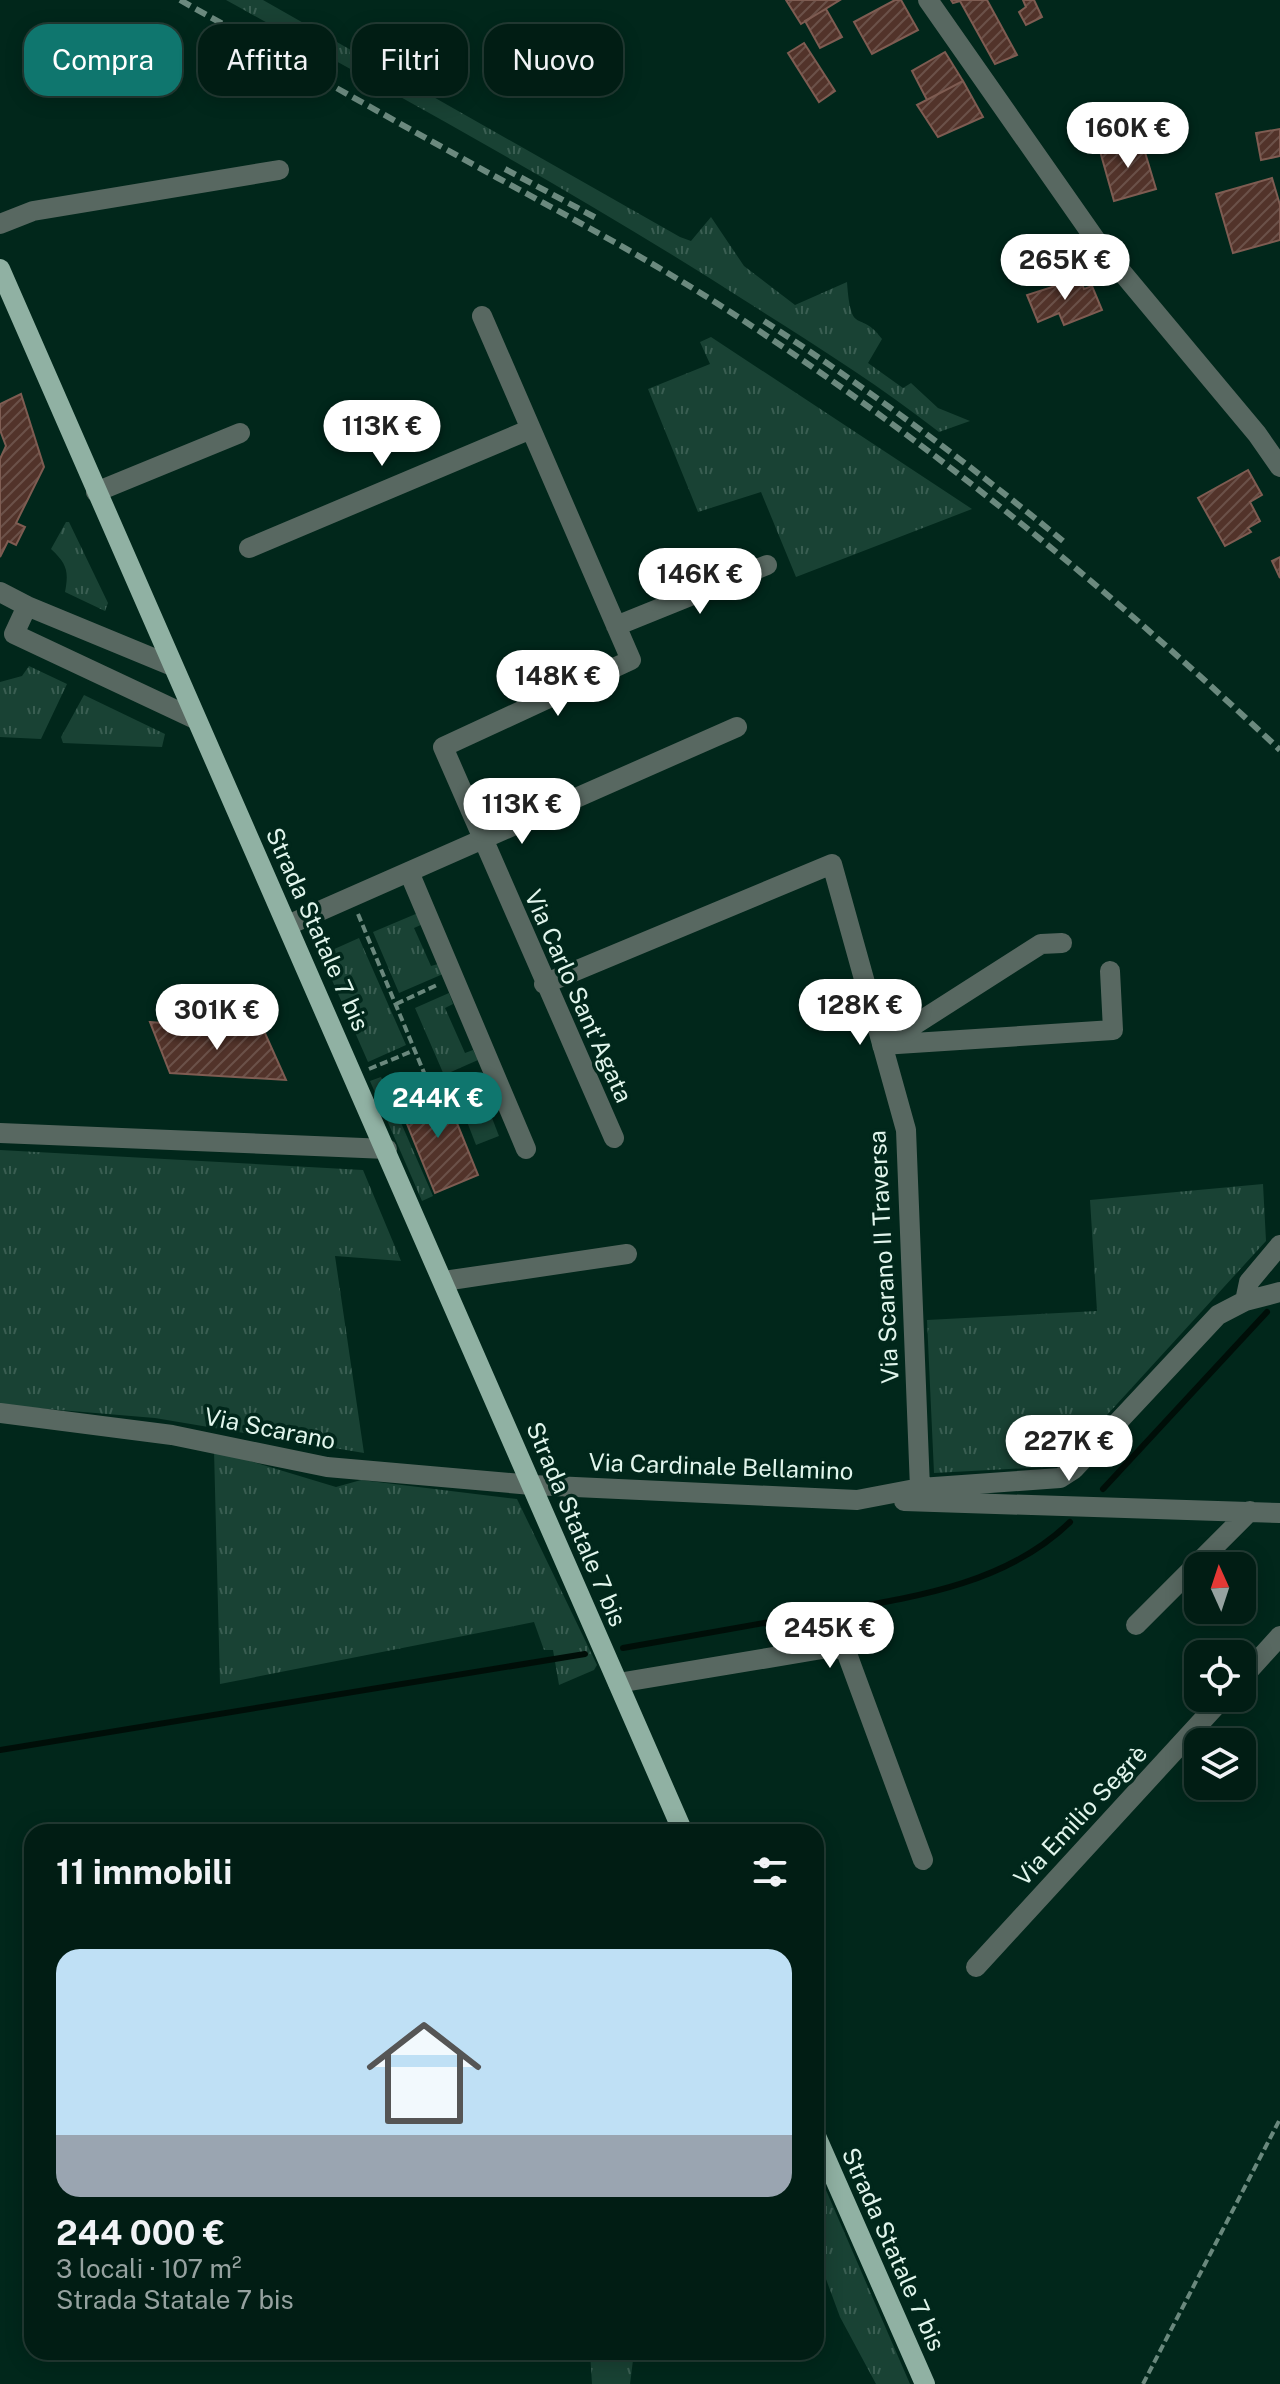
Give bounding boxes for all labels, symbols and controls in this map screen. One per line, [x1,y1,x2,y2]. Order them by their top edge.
chip: Compra [24,24,182,96]
chip: Affitta [198,24,336,96]
chip: Filtri [352,24,468,96]
chip: Nuovo [484,24,623,96]
pin: 160K € [1063,102,1193,170]
text: 160K € [1085,112,1171,143]
pin: 265K € [1000,234,1130,302]
text: 265K € [1019,244,1111,275]
pin: 113K € [317,400,447,468]
text: 113K € [342,410,423,441]
pin: 146K € [635,548,765,616]
text: 146K € [657,558,743,589]
pin: 148K € [493,650,623,718]
text: 148K € [514,660,602,691]
pin: 113K € [457,778,587,846]
text: 113K € [482,788,563,819]
street label: Strada Statale 7 bis [261,823,375,1035]
street label: Via Carlo Sant'Agata [519,885,639,1107]
pin: 128K € [795,979,925,1047]
pin: 301K € [152,984,282,1052]
text: 128K € [817,989,903,1020]
text: 301K € [174,994,260,1025]
pin: 244K € [373,1072,503,1140]
text: 244K € [392,1082,484,1113]
street label: Via Scarano II Traversa [862,1130,904,1384]
street label: Via Scarano [202,1402,338,1454]
pin: 227K € [1004,1415,1134,1483]
street label: Strada Statale 7 bis [521,1418,633,1630]
text: 227K € [1024,1425,1114,1456]
street label: Via Cardinale Bellamino [588,1447,854,1485]
north arrow [1184,1552,1256,1624]
map controls [1184,1552,1256,1800]
pin: 245K € [765,1602,895,1670]
text: 245K € [784,1612,876,1643]
button: locate [1184,1640,1256,1712]
button: layers [1184,1728,1256,1800]
street label: Via Emilio Segrè [1008,1739,1152,1891]
icon: filters [748,1850,792,1894]
text: 11 immobili [56,1852,232,1892]
icon: home [352,2001,496,2145]
street label: Strada Statale 7 bis [837,2143,951,2355]
text: 244 000 € [56,2213,225,2253]
text: 3 locali · 107 m² [56,2253,242,2284]
text: Strada Statale 7 bis [56,2284,294,2315]

